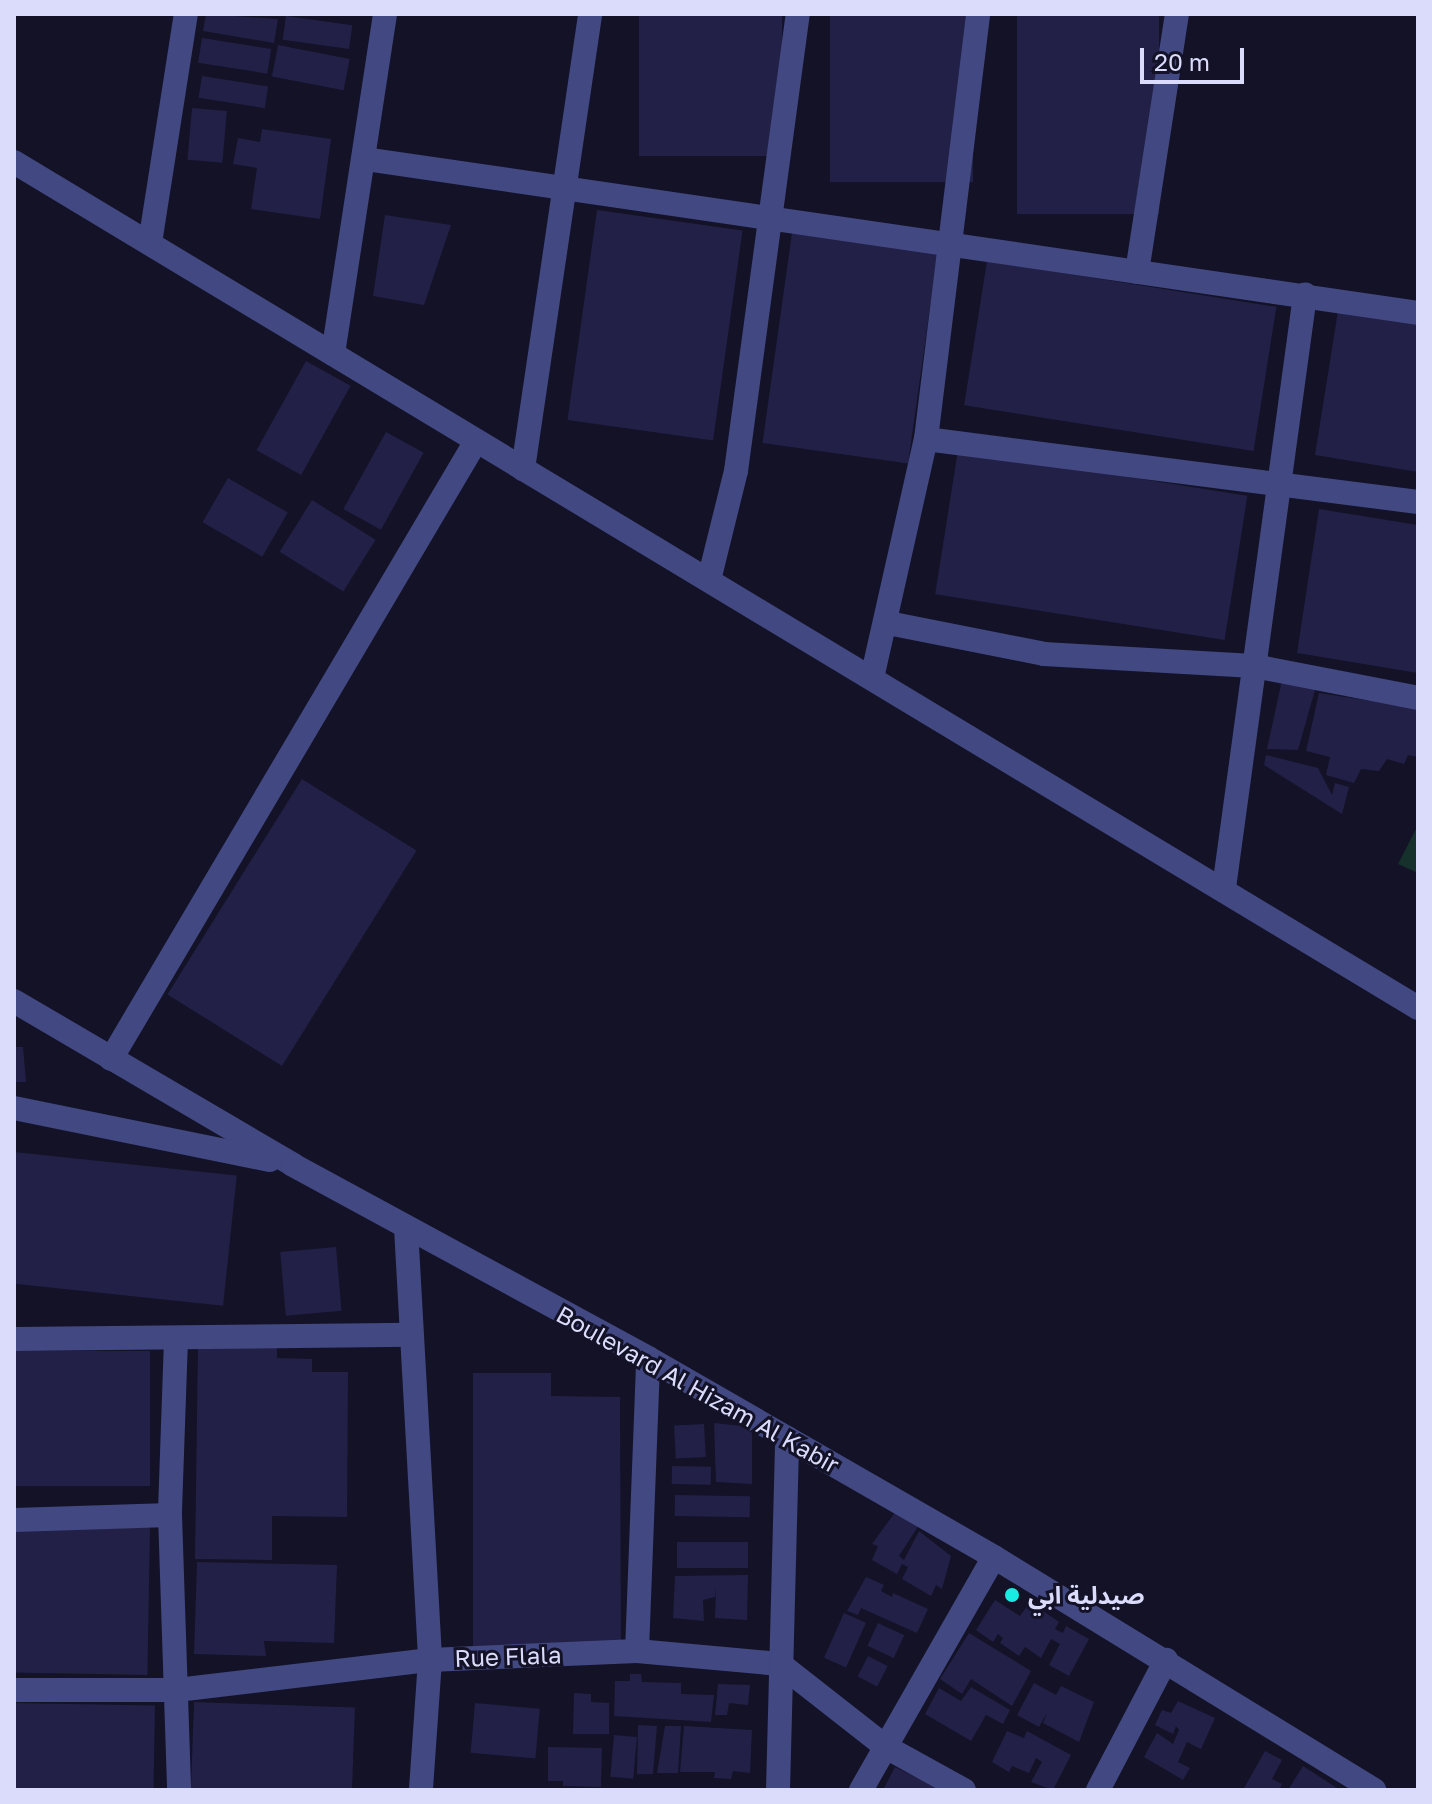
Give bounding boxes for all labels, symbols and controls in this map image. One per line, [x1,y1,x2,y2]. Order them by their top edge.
scale bar [1144,32,1248,82]
text: 20 m [1154,47,1210,76]
street label: Boulevard Al Hizam Al Kabir [552,1299,844,1479]
place label: صيدلية ابي [1028,1581,1145,1609]
marker: صيدلية ابي [1003,1586,1021,1604]
street label: Rue Flala [454,1640,562,1672]

